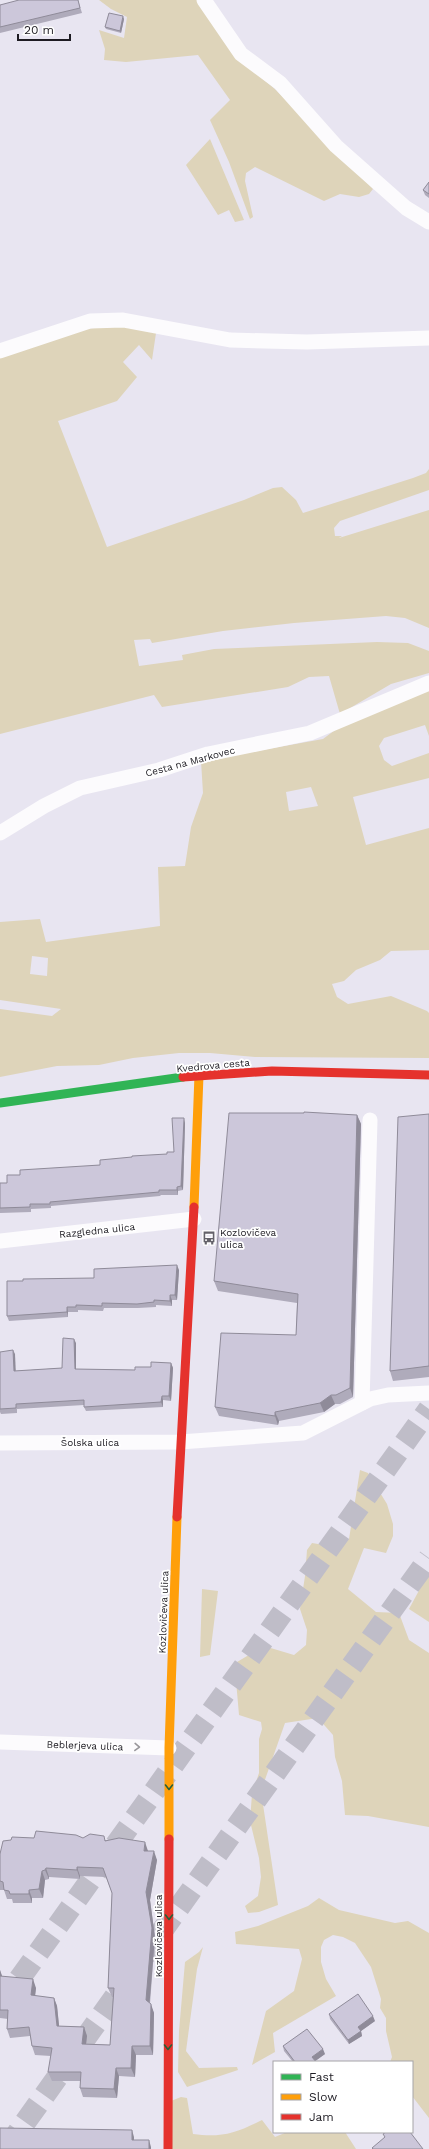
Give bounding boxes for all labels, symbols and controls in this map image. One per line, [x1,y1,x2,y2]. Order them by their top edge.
scale bar [18,16,70,42]
text: 20 m [24,23,54,37]
street label: Cesta na Markovec [144,744,236,779]
street label: Kvedrova cesta [176,1057,251,1074]
street label: Razgledna ulica [59,1221,136,1240]
place label: Kozlovičeva ulica [220,1227,277,1250]
bus stop icon: Kozlovičeva ulica [201,1230,217,1246]
street label: Šolska ulica [61,1437,119,1448]
street label: Kozlovičeva ulica [157,1570,170,1653]
street label: Beblerjeva ulica [46,1739,124,1752]
one-way arrow [134,1743,140,1751]
one-way arrow [165,1784,173,1790]
street label: Kozlovičeva ulica [153,1894,164,1977]
one-way arrow [165,1914,173,1920]
one-way arrow [164,2044,172,2050]
legend [273,2061,413,2133]
text: Fast [309,2070,334,2084]
text: Slow [309,2090,337,2104]
text: Jam [309,2110,334,2124]

